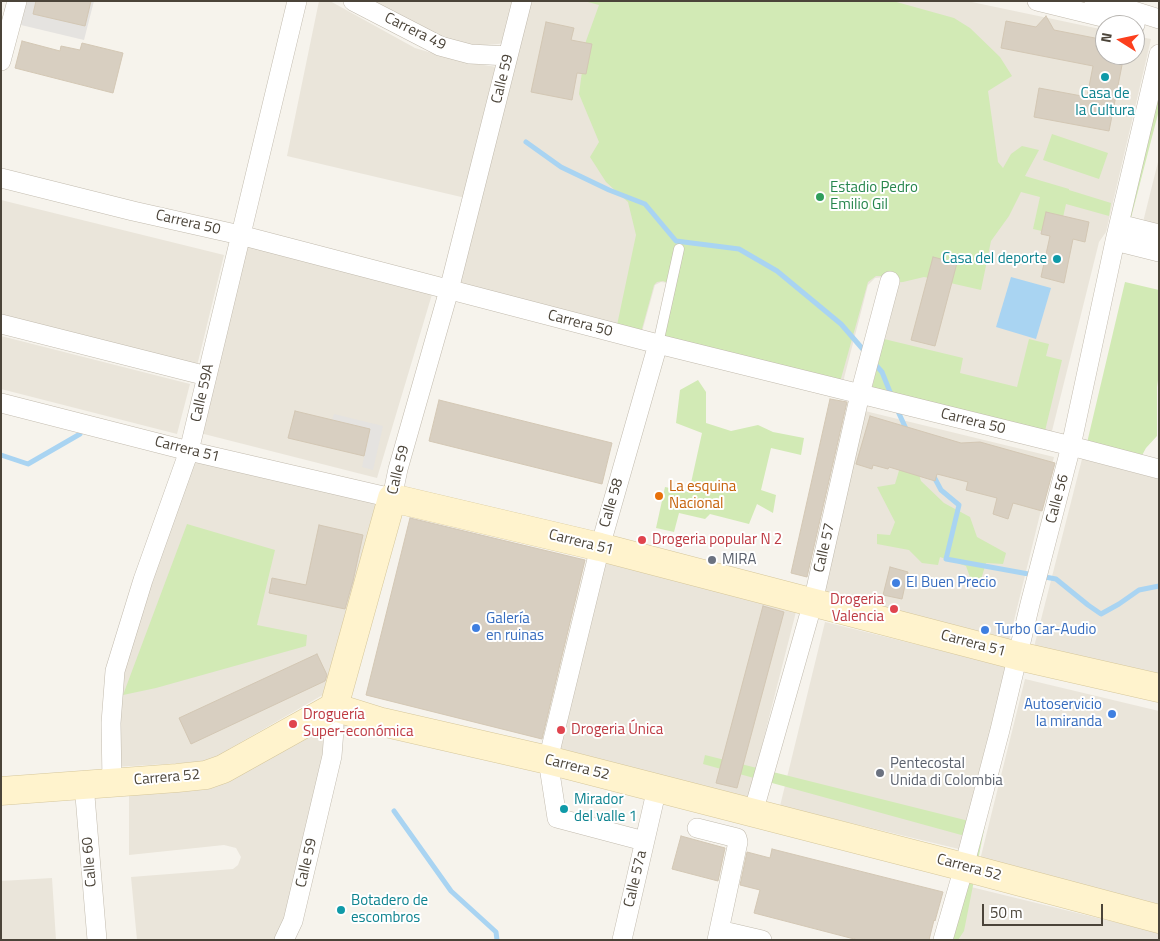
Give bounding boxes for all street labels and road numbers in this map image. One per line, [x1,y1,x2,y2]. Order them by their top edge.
street label: Carrera 49 [381,9,449,55]
street label: Calle 59 [488,52,518,106]
street label: Carrera 50 [154,207,222,239]
street label: Carrera 50 [546,307,614,341]
street label: Calle 59A [188,362,218,424]
street label: Carrera 50 [939,405,1007,439]
street label: Carrera 51 [153,433,221,467]
street label: Calle 59 [384,443,414,497]
street label: Calle 56 [1043,472,1073,526]
street label: Calle 58 [596,476,628,530]
street label: Calle 57 [811,521,839,575]
street label: Carrera 51 [547,526,615,560]
street label: Carrera 51 [939,627,1007,661]
street label: Carrera 52 [543,751,611,785]
street label: Carrera 52 [133,766,201,790]
street label: Calle 60 [79,836,101,888]
street label: Calle 59 [293,836,321,890]
street label: Calle 57a [621,849,651,909]
street label: Carrera 52 [935,851,1003,885]

